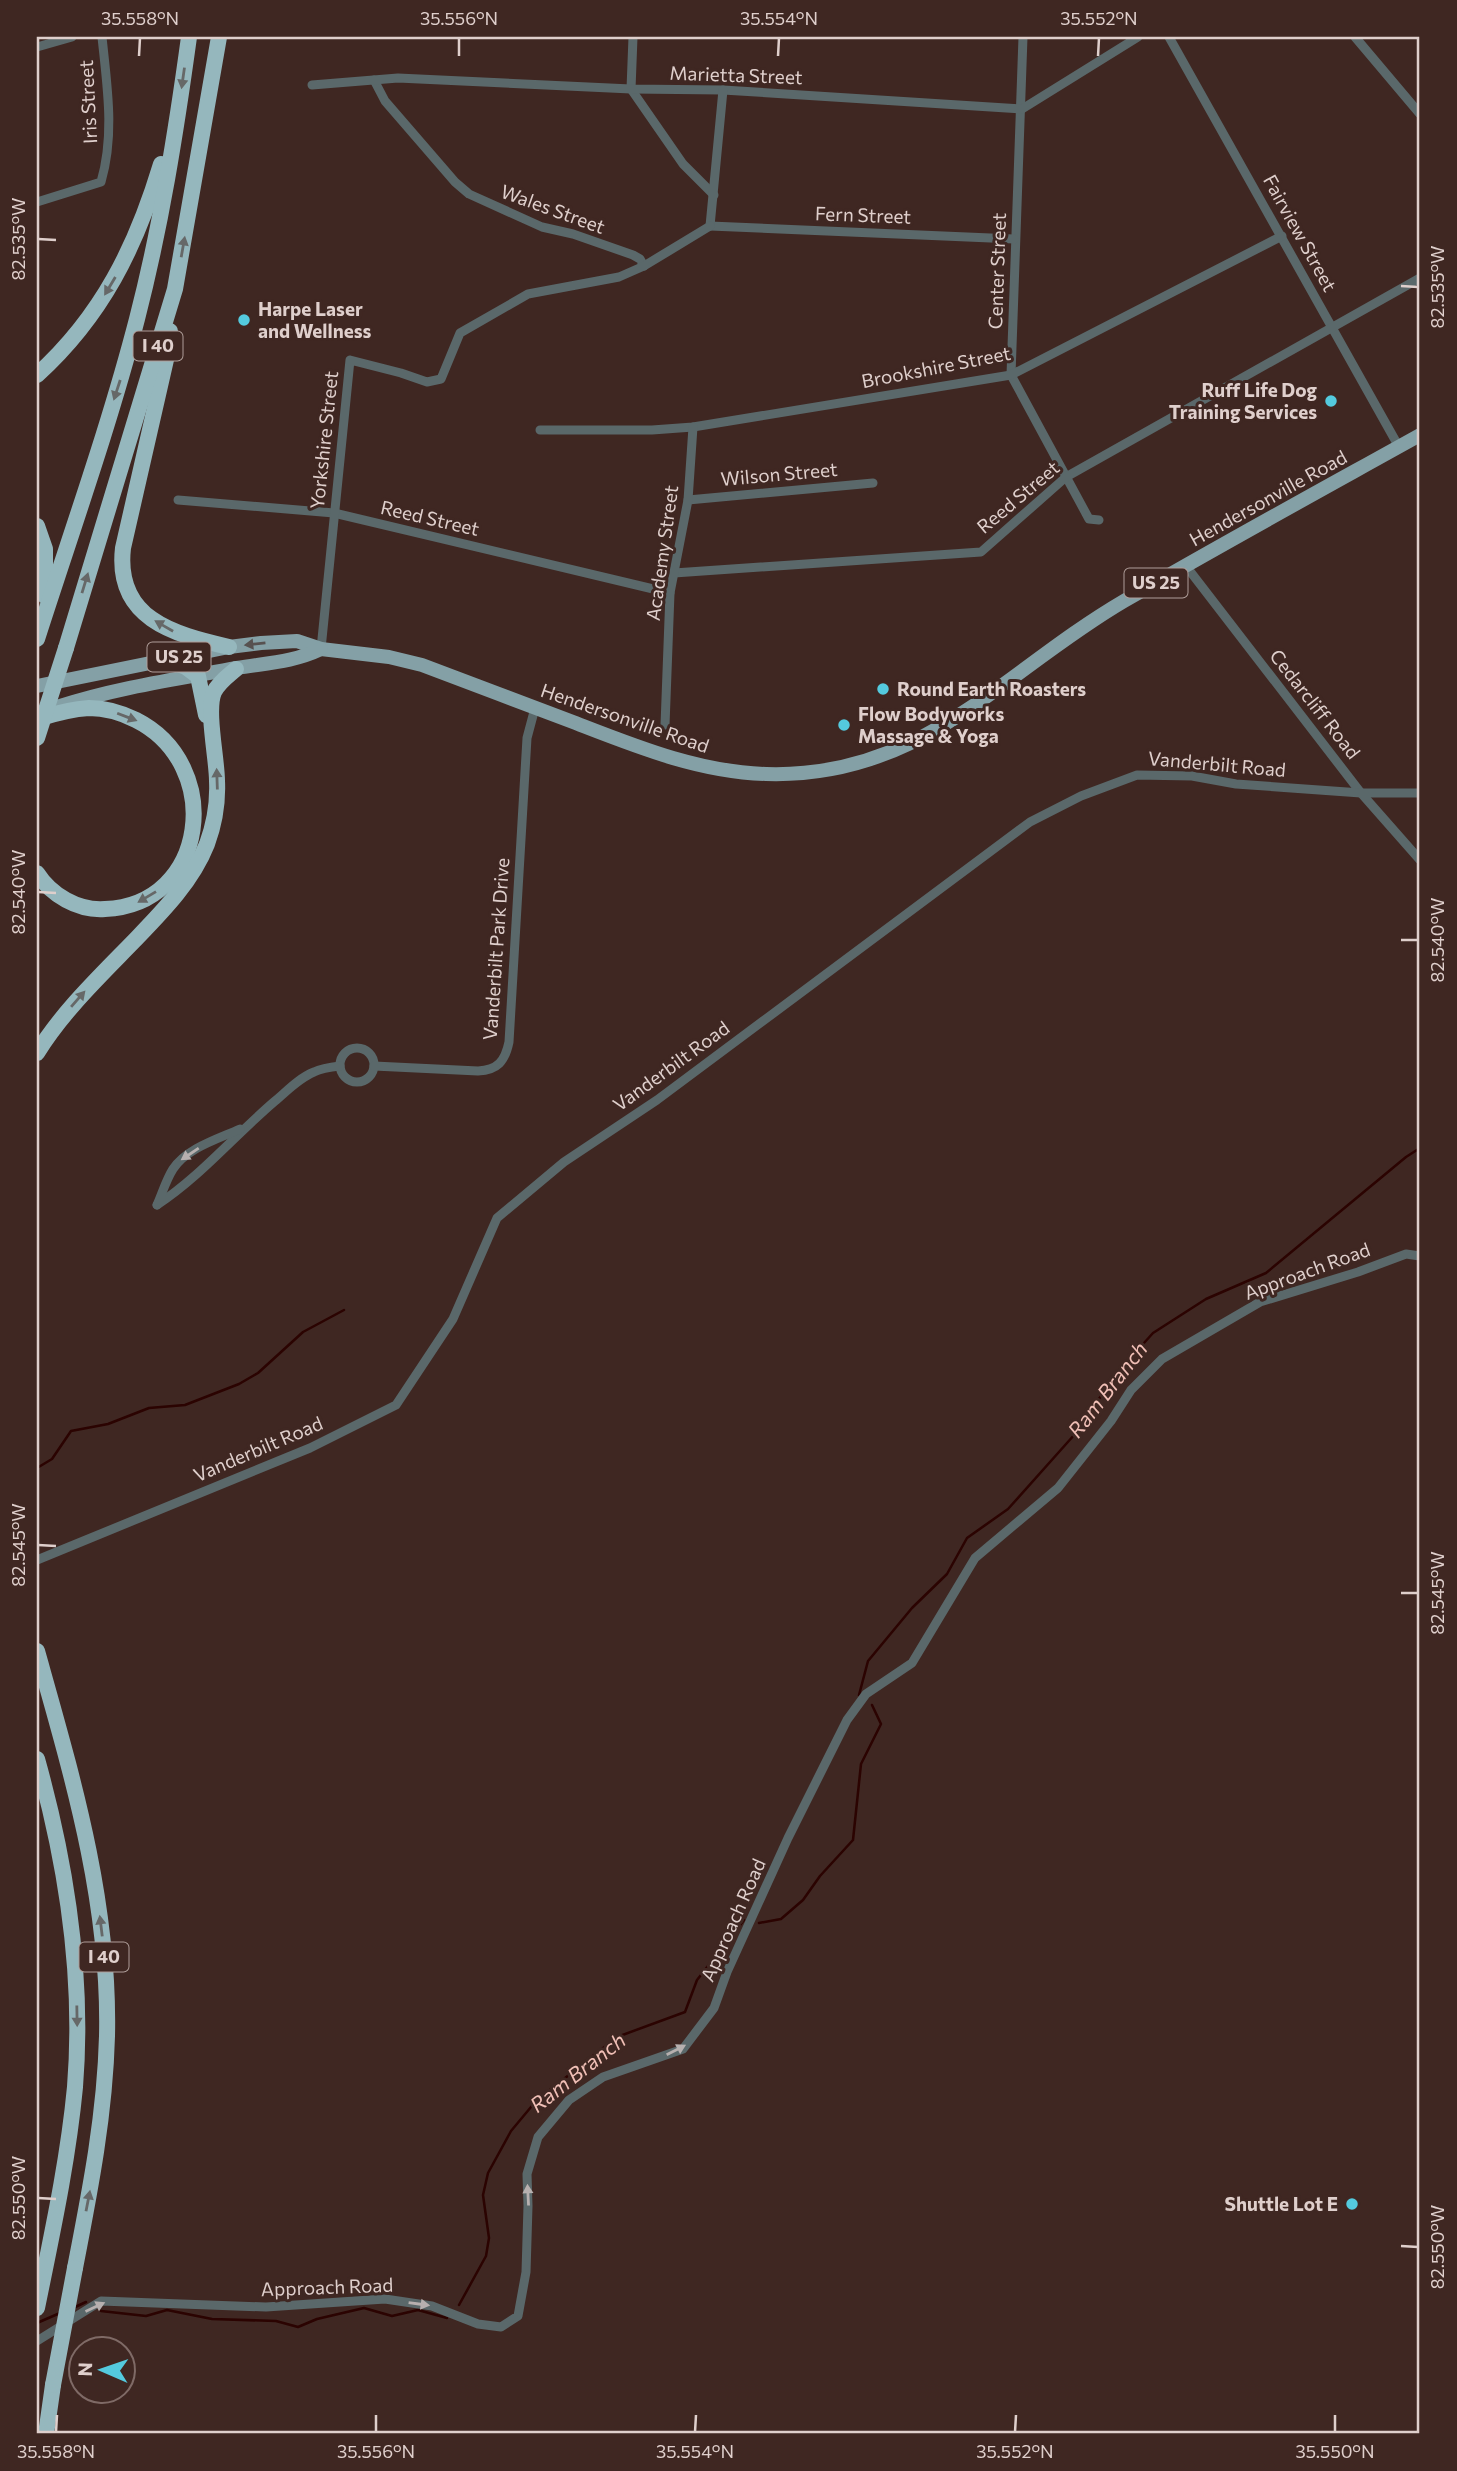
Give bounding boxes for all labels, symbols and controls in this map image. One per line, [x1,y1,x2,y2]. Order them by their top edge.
text: 35.558°N [101,7,179,29]
text: 35.556°N [420,7,498,29]
text: 35.554°N [740,7,818,29]
text: 35.552°N [1060,7,1138,29]
street label: Iris Street [74,59,101,144]
street label: Marietta Street [669,61,803,88]
one-way arrow [177,67,188,89]
street label: Fairview Street [1259,170,1342,295]
street label: Wales Street [498,179,609,238]
text: 82.535°W [7,198,29,280]
street label: Fern Street [814,201,912,228]
street label: Center Street [983,212,1010,330]
one-way arrow [178,236,189,258]
text: 82.535°W [1426,246,1448,328]
one-way arrow [104,276,117,295]
place label: Harpe Laser and Wellness [258,297,371,342]
marker: Harpe Laser and Wellness [236,312,252,328]
road number: I 40 [134,332,182,360]
street label: Brookshire Street [859,341,1013,392]
street label: Yorkshire Street [305,369,342,510]
place label: Ruff Life Dog Training Services [1169,378,1318,423]
one-way arrow [111,380,122,401]
marker: Ruff Life Dog Training Services [1323,393,1339,409]
street label: Hendersonville Road [1185,445,1350,550]
street label: Reed Street [972,455,1064,538]
street label: Wilson Street [720,457,839,490]
street label: Academy Street [641,484,682,622]
street label: Reed Street [379,495,482,540]
road number: US 25 [1124,568,1188,598]
one-way arrow [81,572,91,593]
one-way arrow [155,620,174,632]
one-way arrow [243,638,265,649]
road number: US 25 [148,642,210,672]
street label: Cedarcliff Road [1265,644,1365,763]
place label: Round Earth Roasters [897,677,1086,700]
street label: Hendersonville Road [538,678,712,757]
marker: Round Earth Roasters [875,681,891,697]
place label: Flow Bodyworks Massage & Yoga [858,702,1004,747]
one-way arrow [117,712,138,723]
marker: Flow Bodyworks Massage & Yoga [836,717,852,733]
street label: Vanderbilt Road [1147,746,1287,781]
one-way arrow [211,768,222,790]
text: 82.540°W [7,850,29,934]
street label: Vanderbilt Park Drive [478,857,513,1041]
one-way arrow [137,891,156,904]
text: 82.540°W [1426,898,1448,982]
one-way arrow [70,991,85,1008]
street label: Vanderbilt Road [608,1016,733,1116]
one-way arrow [180,1148,200,1161]
street label: Approach Road [1241,1237,1373,1304]
water label: Ram Branch [1062,1336,1152,1442]
street label: Vanderbilt Road [190,1411,326,1486]
text: 82.545°W [7,1503,29,1587]
text: 82.545°W [1426,1551,1448,1635]
street label: Approach Road [695,1855,770,1985]
one-way arrow [96,1915,107,1937]
road number: I 40 [80,1942,128,1971]
one-way arrow [71,2005,83,2027]
water label: Ram Branch [524,2027,630,2117]
one-way arrow [665,2044,686,2056]
text: 82.550°W [7,2156,29,2240]
one-way arrow [522,2184,533,2206]
one-way arrow [82,2190,93,2212]
place label: Shuttle Lot E [1225,2192,1338,2215]
marker: Shuttle Lot E [1344,2196,1360,2212]
text: 82.550°W [1426,2205,1448,2289]
street label: Approach Road [260,2273,394,2300]
one-way arrow [408,2299,430,2310]
one-way arrow [85,2301,105,2313]
north arrow [66,2334,136,2404]
text: N [73,2362,96,2377]
text: 35.558°N [17,2440,95,2462]
text: 35.556°N [337,2440,415,2462]
text: 35.554°N [656,2440,734,2462]
text: 35.552°N [976,2440,1054,2462]
text: 35.550°N [1296,2440,1374,2462]

